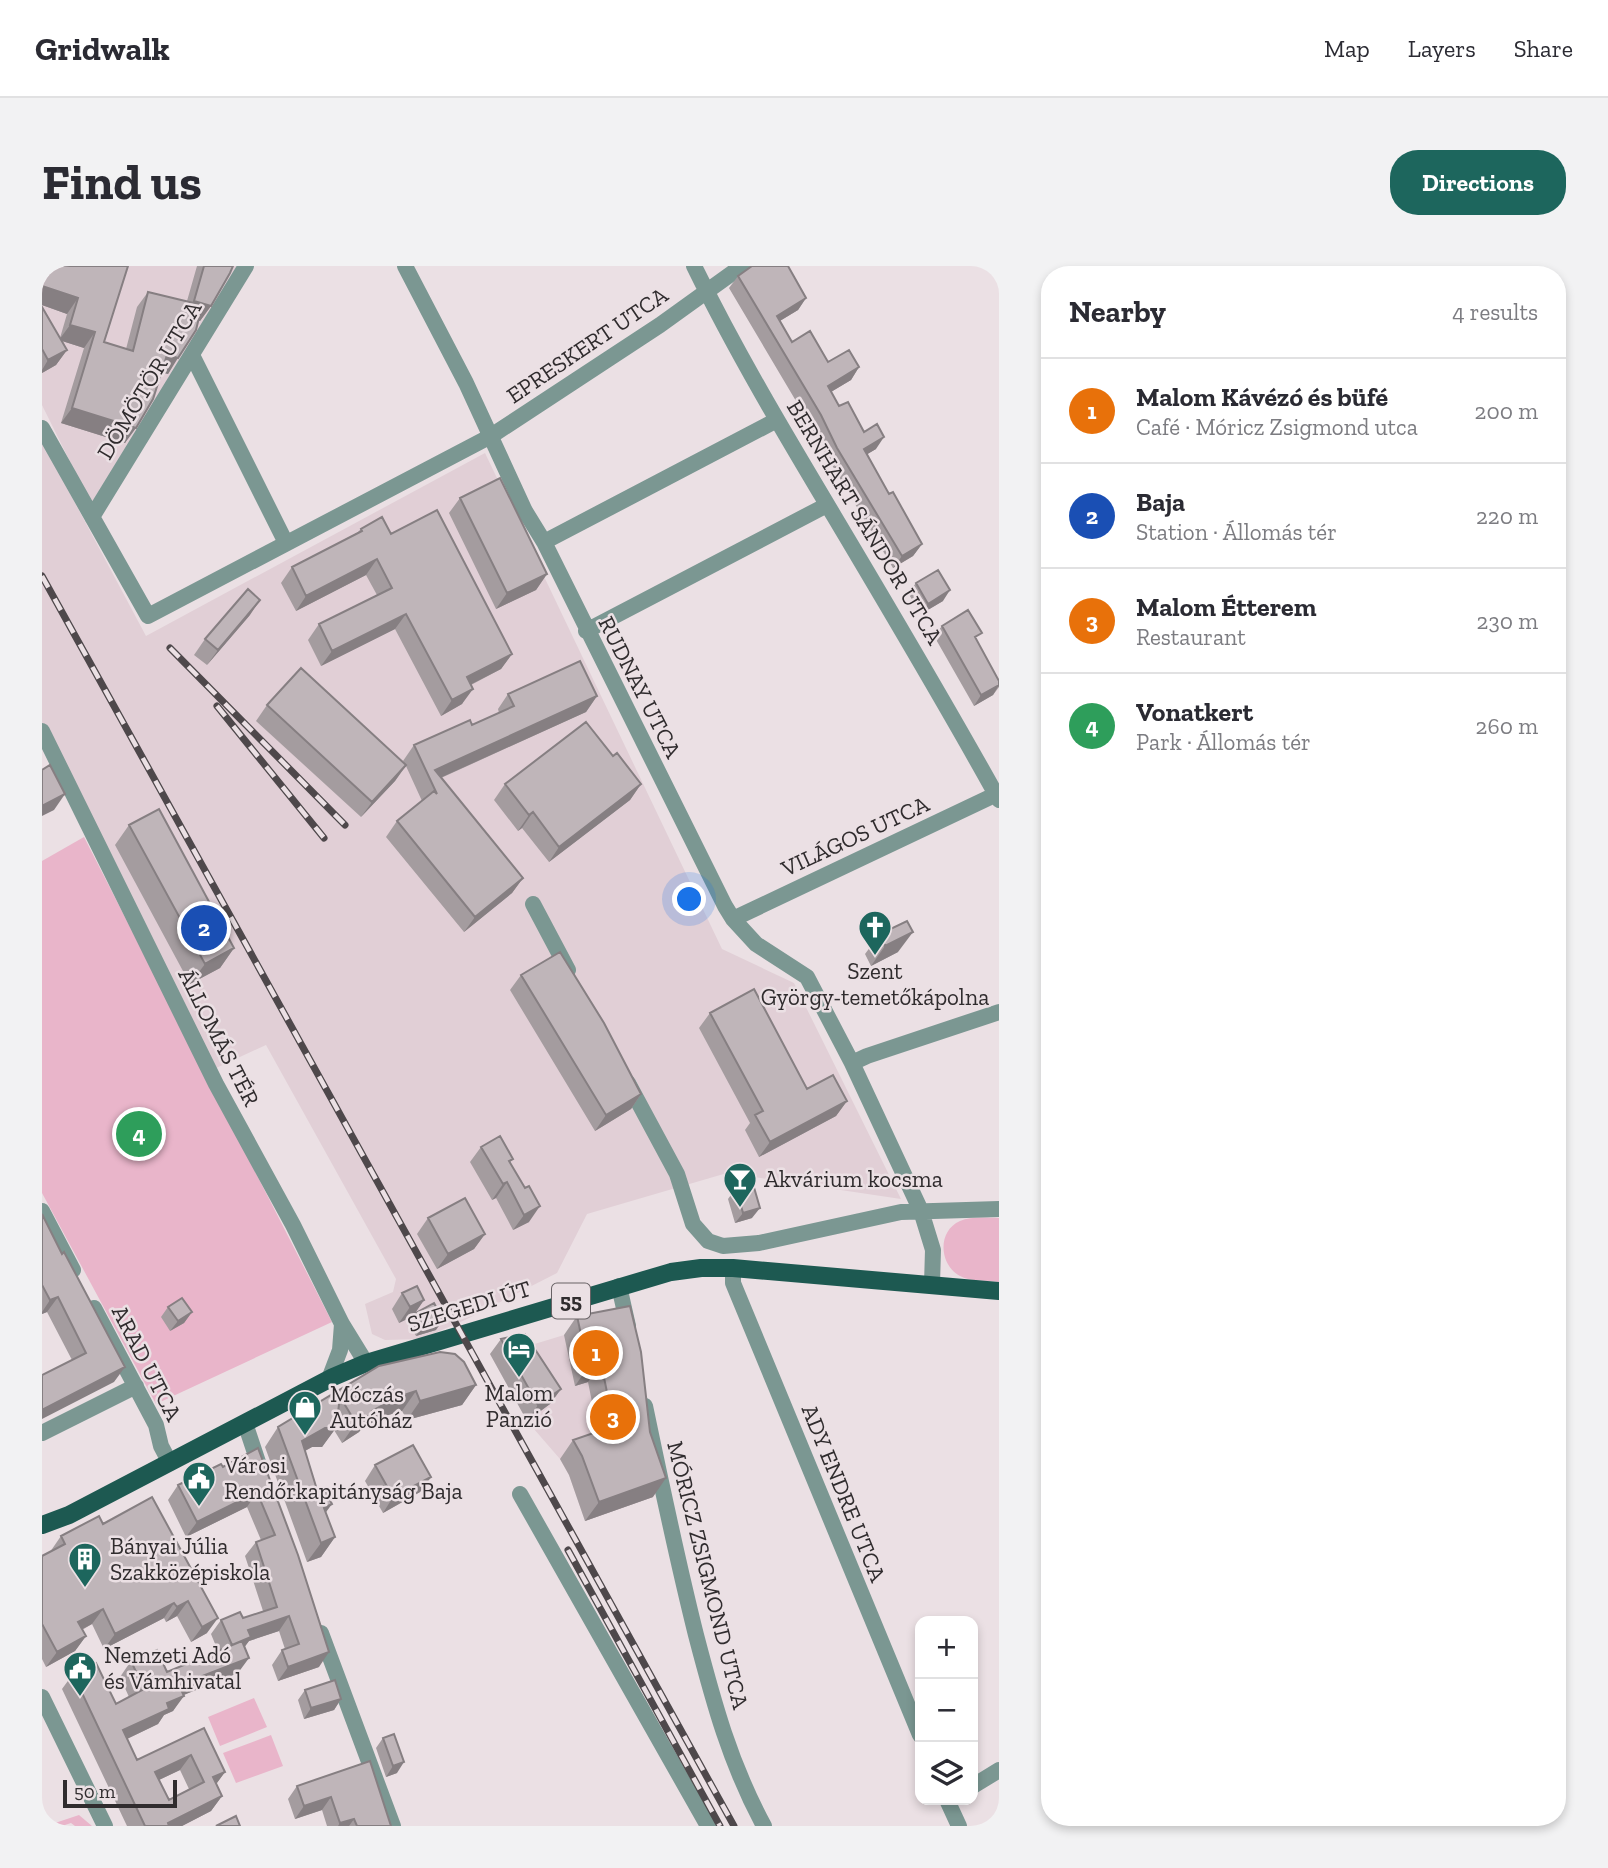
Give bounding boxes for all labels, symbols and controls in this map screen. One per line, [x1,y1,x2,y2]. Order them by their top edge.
text: Gridwalk [35,29,170,68]
text: Map [1324,34,1370,63]
text: Layers [1408,34,1476,63]
text: Share [1514,34,1573,63]
button: Directions [1390,150,1566,215]
text: Find us [42,153,202,212]
street label: EPRESKERT UTCA [501,280,674,409]
text: Nearby [1069,294,1166,330]
street label: DÖMÖTÖR UTCA [91,295,208,464]
text: 4 results [1452,298,1538,326]
text: Malom Kávézó és büfé [1136,381,1388,413]
street label: BERNHART SÁNDOR UTCA [781,395,950,650]
text: 1 [1087,397,1097,425]
text: 200 m [1475,397,1538,425]
text: Café · Móricz Zsigmond utca [1136,413,1418,441]
text: Baja [1136,486,1185,518]
text: 2 [1086,502,1098,530]
text: 220 m [1476,502,1538,530]
text: Station · Állomás tér [1136,518,1337,546]
text: Malom Étterem [1136,591,1316,623]
text: 3 [1086,607,1098,635]
text: 230 m [1477,607,1538,635]
street label: RUDNAY UTCA [592,612,688,763]
text: Restaurant [1136,623,1246,651]
text: Vonatkert [1136,696,1253,728]
text: 4 [1085,712,1099,740]
text: 260 m [1476,712,1538,740]
text: Park · Állomás tér [1136,728,1311,756]
street label: VILÁGOS UTCA [776,789,934,883]
your location [672,882,706,916]
pin: 2 [181,902,227,954]
church icon: Szent György-temetőkápolna [856,908,894,957]
place label: Szent György-temetőkápolna [761,957,989,1011]
street label: ÁLLOMÁS TÉR [172,964,266,1110]
pin: 4 [116,1108,162,1160]
bar icon: Akvárium kocsma [721,1160,759,1209]
place label: Akvárium kocsma [764,1165,943,1193]
street label: SZEGEDI ÚT [404,1274,534,1338]
road number: 55 [552,1284,590,1318]
street label: ARAD UTCA [106,1301,189,1426]
pin: 1 [573,1327,619,1379]
hotel icon: Malom Panzió [500,1330,538,1379]
place label: Malom Panzió [485,1379,554,1433]
place label: Móczás Autóház [330,1380,413,1434]
shop icon: Móczás Autóház [286,1388,324,1437]
pin: 3 [590,1391,636,1443]
street label: ADY ENDRE UTCA [796,1400,893,1587]
street label: MÓRICZ ZSIGMOND UTCA [661,1438,755,1713]
place label: Városi Rendőrkapitányság Baja [223,1451,463,1505]
public building icon: Városi Rendőrkapitányság Baja [180,1459,218,1508]
place label: Bányai Júlia Szakközépiskola [110,1532,270,1586]
building icon: Bányai Júlia Szakközépiskola [66,1540,104,1589]
map controls [915,1616,978,1805]
button: + [915,1616,978,1679]
place label: Nemzeti Adó és Vámhivatal [104,1641,241,1695]
public building icon: Nemzeti Adó és Vámhivatal [61,1649,99,1698]
button: − [915,1679,978,1742]
button: layers [915,1742,978,1805]
scale bar [63,1777,177,1809]
text: 50 m [74,1780,115,1803]

